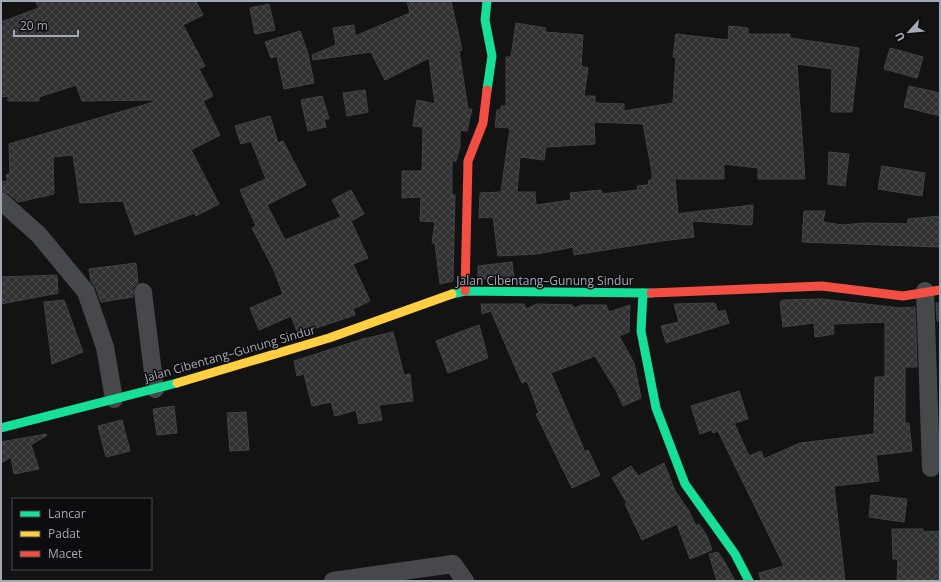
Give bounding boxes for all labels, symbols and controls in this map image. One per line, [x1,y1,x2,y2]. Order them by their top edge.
scale bar [14,12,78,38]
north arrow [889,12,929,52]
text: 20 m [20,17,48,34]
text: U [891,30,908,44]
street label: Jalan Cibentang–Gunung Sindur [455,272,634,289]
street label: Jalan Cibentang–Gunung Sindur [141,321,318,386]
legend [12,498,152,570]
text: Lancar [48,505,86,522]
text: Padat [48,525,80,542]
text: Macet [48,545,82,562]

